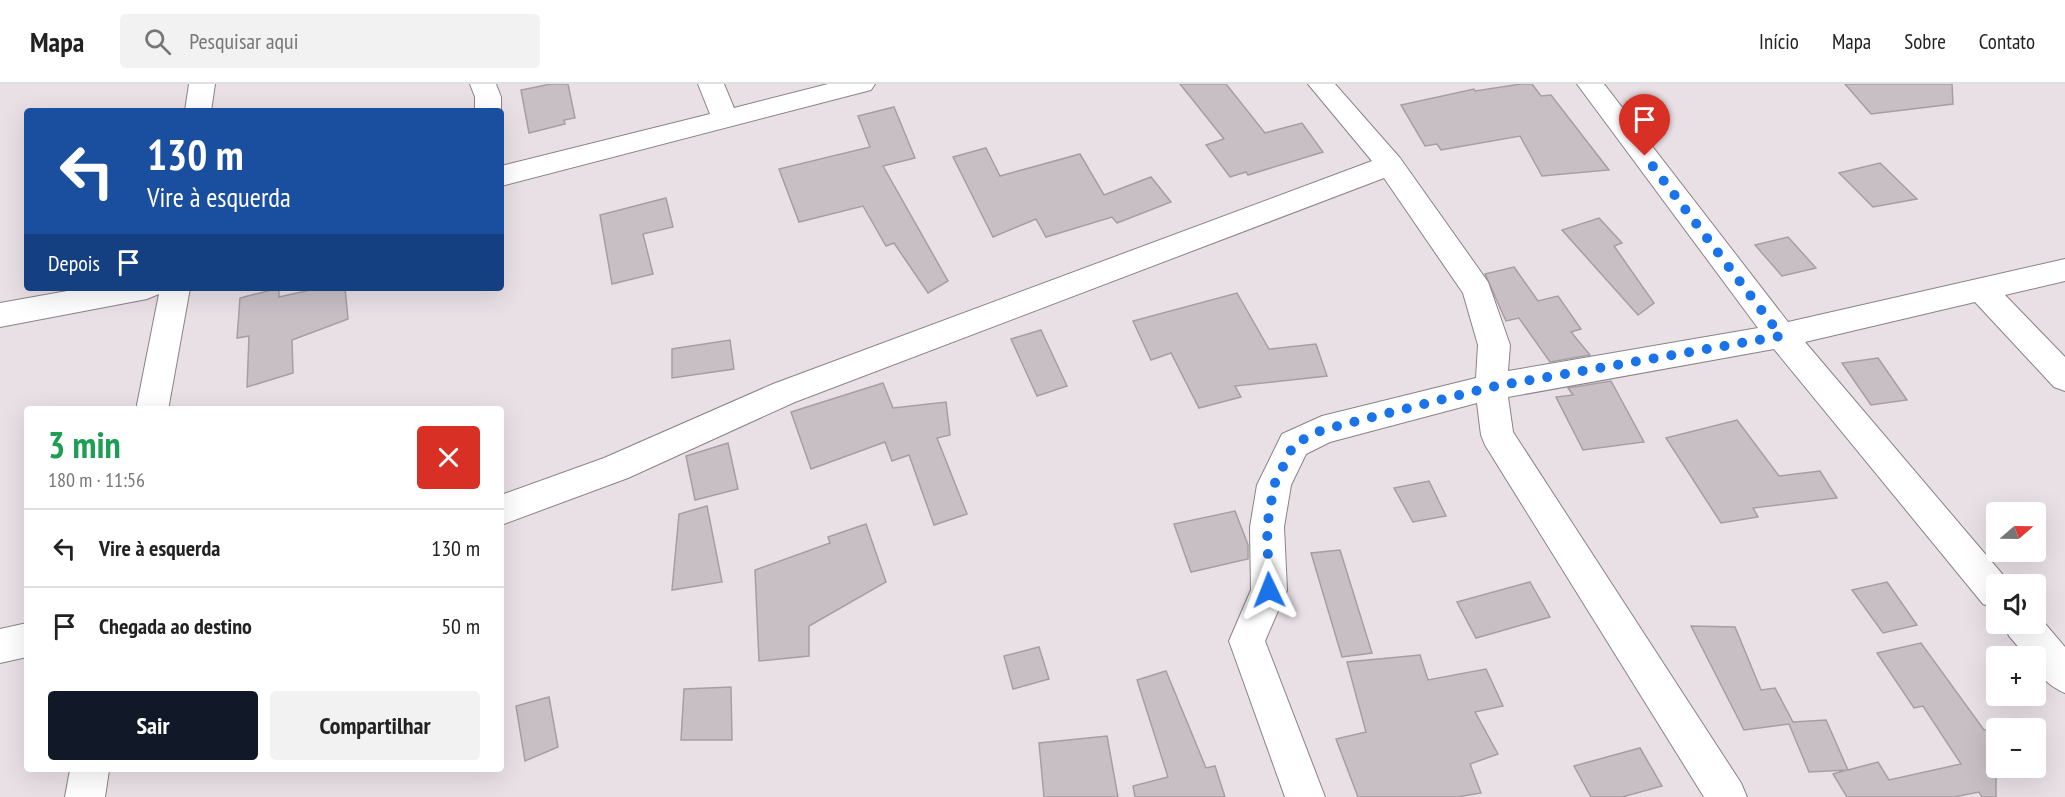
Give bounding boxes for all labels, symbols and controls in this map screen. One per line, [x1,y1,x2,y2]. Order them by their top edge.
search box [120,14,540,68]
text: Mapa [30,23,84,60]
icon: search [141,25,174,58]
text: Pesquisar aqui [189,27,298,55]
text: Início [1759,28,1799,55]
text: Mapa [1832,28,1871,55]
text: Sobre [1904,28,1946,55]
text: Contato [1979,28,2035,55]
pin [1619,94,1670,156]
icon: arrive [1628,103,1661,136]
text: 130 m [147,127,244,182]
icon: left [48,132,126,210]
text: Vire à esquerda [147,180,291,214]
icon: arrive [112,246,145,279]
text: Depois [48,249,100,277]
text: 3 min [48,421,121,468]
button: close [417,426,480,489]
text: 180 m · 11:56 [48,467,145,493]
north arrow [1986,502,2046,562]
map controls [1986,502,2046,778]
icon: left [48,532,81,565]
text: Vire à esquerda [99,534,220,562]
text: 130 m [431,534,480,562]
position arrow [1237,558,1301,622]
button: sound [1986,574,2046,634]
icon: arrive [48,610,81,643]
text: Chegada ao destino [99,612,252,640]
text: 50 m [441,612,480,640]
button: + [1986,646,2046,706]
button: Sair [48,691,258,760]
button: Compartilhar [270,691,480,760]
button: − [1986,718,2046,778]

